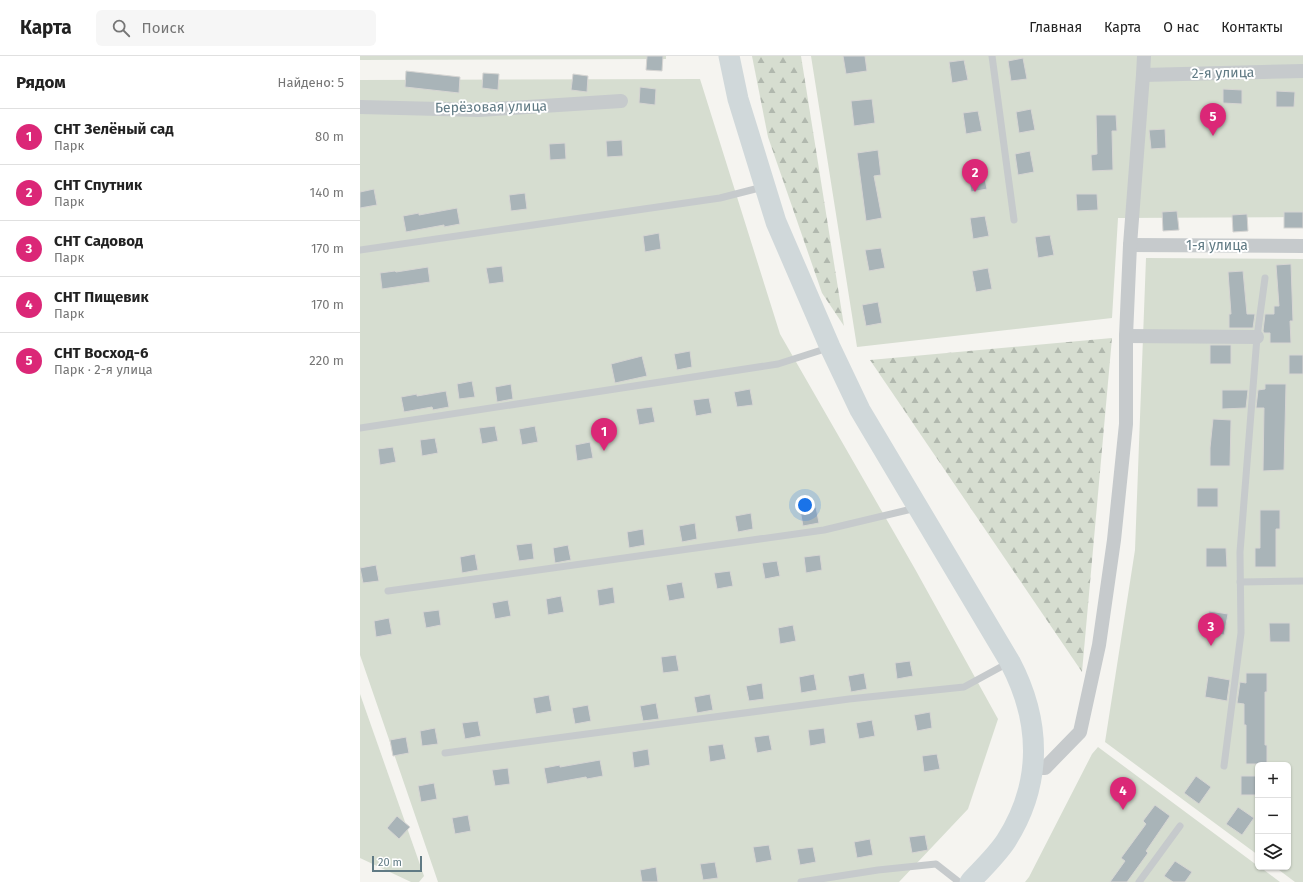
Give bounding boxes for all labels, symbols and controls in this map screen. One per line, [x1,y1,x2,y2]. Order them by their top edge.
search box [96,10,376,46]
text: Карта [20,16,72,39]
icon: search [110,17,132,39]
text: Поиск [142,19,184,37]
text: Главная [1029,19,1082,36]
text: Карта [1104,19,1141,36]
text: О нас [1163,19,1199,36]
text: Контакты [1221,19,1283,36]
street label: 2-я улица [1191,64,1255,82]
text: Рядом [16,72,66,93]
text: Найдено: 5 [278,75,344,90]
street label: Берёзовая улица [435,98,547,116]
pin: 5 [1200,103,1226,136]
text: СНТ Зелёный сад [54,120,174,138]
text: 1 [26,129,32,144]
text: 80 m [315,129,344,144]
text: Парк [54,138,84,153]
pin: 2 [962,159,988,192]
text: СНТ Спутник [54,176,142,194]
text: 2 [26,185,32,200]
text: 140 m [310,185,344,200]
text: Парк [54,194,84,209]
text: СНТ Садовод [54,232,143,250]
street label: 1-я улица [1186,237,1248,254]
text: 3 [26,241,32,256]
text: 170 m [311,241,344,256]
text: Парк [54,250,84,265]
text: СНТ Пищевик [54,288,149,306]
text: 4 [25,297,33,312]
text: 170 m [311,297,344,312]
text: Парк [54,306,84,321]
text: СНТ Восход-6 [54,344,148,362]
text: 5 [26,353,32,368]
text: 220 m [309,353,344,368]
text: Парк · 2-я улица [54,362,153,377]
pin: 1 [591,418,617,451]
your location [795,495,815,515]
pin: 3 [1198,613,1224,646]
map controls [1255,762,1291,870]
button: + [1255,762,1291,798]
pin: 4 [1110,777,1136,810]
button: − [1255,798,1291,834]
button: layers [1255,834,1291,870]
scale bar [372,854,422,873]
text: 20 m [378,856,402,869]

